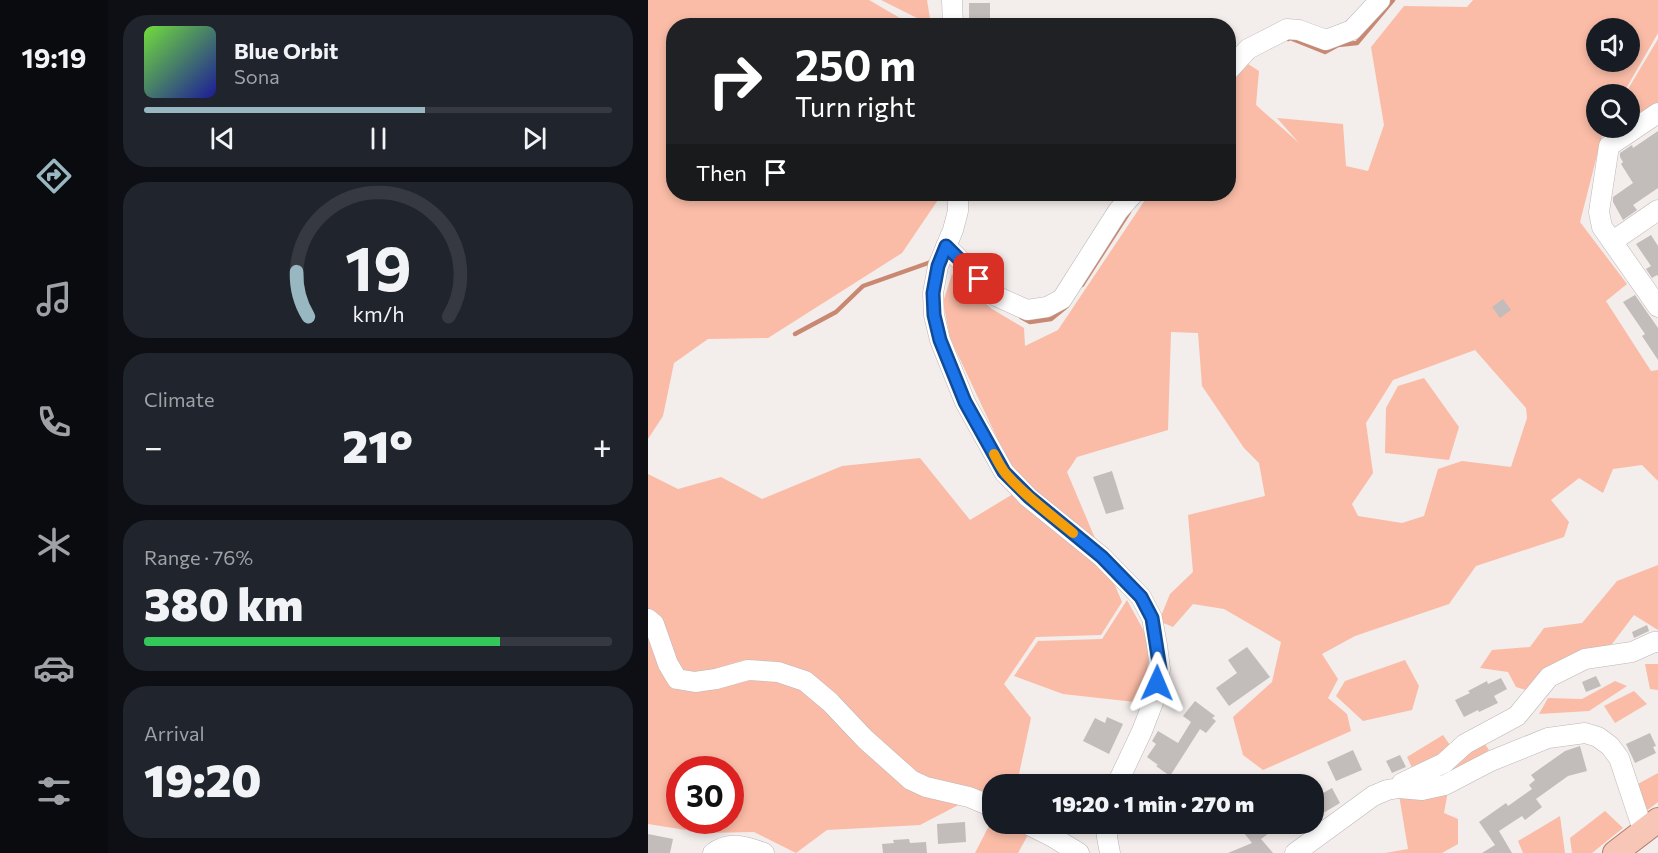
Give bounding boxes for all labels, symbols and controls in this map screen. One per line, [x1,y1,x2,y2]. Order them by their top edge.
map controls [1586,18,1640,138]
button: sound [1586,18,1640,72]
text: Blue Orbit [234,37,338,64]
text: 250 m [795,38,916,90]
text: 19:19 [22,41,86,74]
icon: right [696,42,774,120]
text: Sona [234,64,280,88]
button: search [1586,84,1640,138]
text: Turn right [795,90,915,123]
icon: previous [206,122,239,155]
icon: pause [362,122,395,155]
icon: next [518,122,551,155]
icon: directions [33,155,75,197]
icon: arrive [759,156,792,189]
text: Then [696,159,747,186]
text: 19 [345,228,411,304]
pin [953,253,1004,304]
icon: arrive [962,262,995,295]
icon: music [33,278,75,320]
text: km/h [352,300,404,326]
text: Climate [144,387,214,411]
icon: phone [33,401,75,443]
text: 21° [342,417,413,472]
text: − [144,425,163,466]
text: + [593,425,612,466]
icon: climate [33,524,75,566]
text: Range · 76% [144,545,253,569]
text: 380 km [144,575,303,630]
icon: car [33,647,75,689]
position arrow [1125,651,1189,715]
text: Arrival [144,721,205,745]
text: 19:20 [144,751,261,806]
speed limit sign: 30 [666,756,744,834]
icon: filters [33,770,75,812]
text: 19:20 · 1 min · 270 m [1052,790,1254,817]

